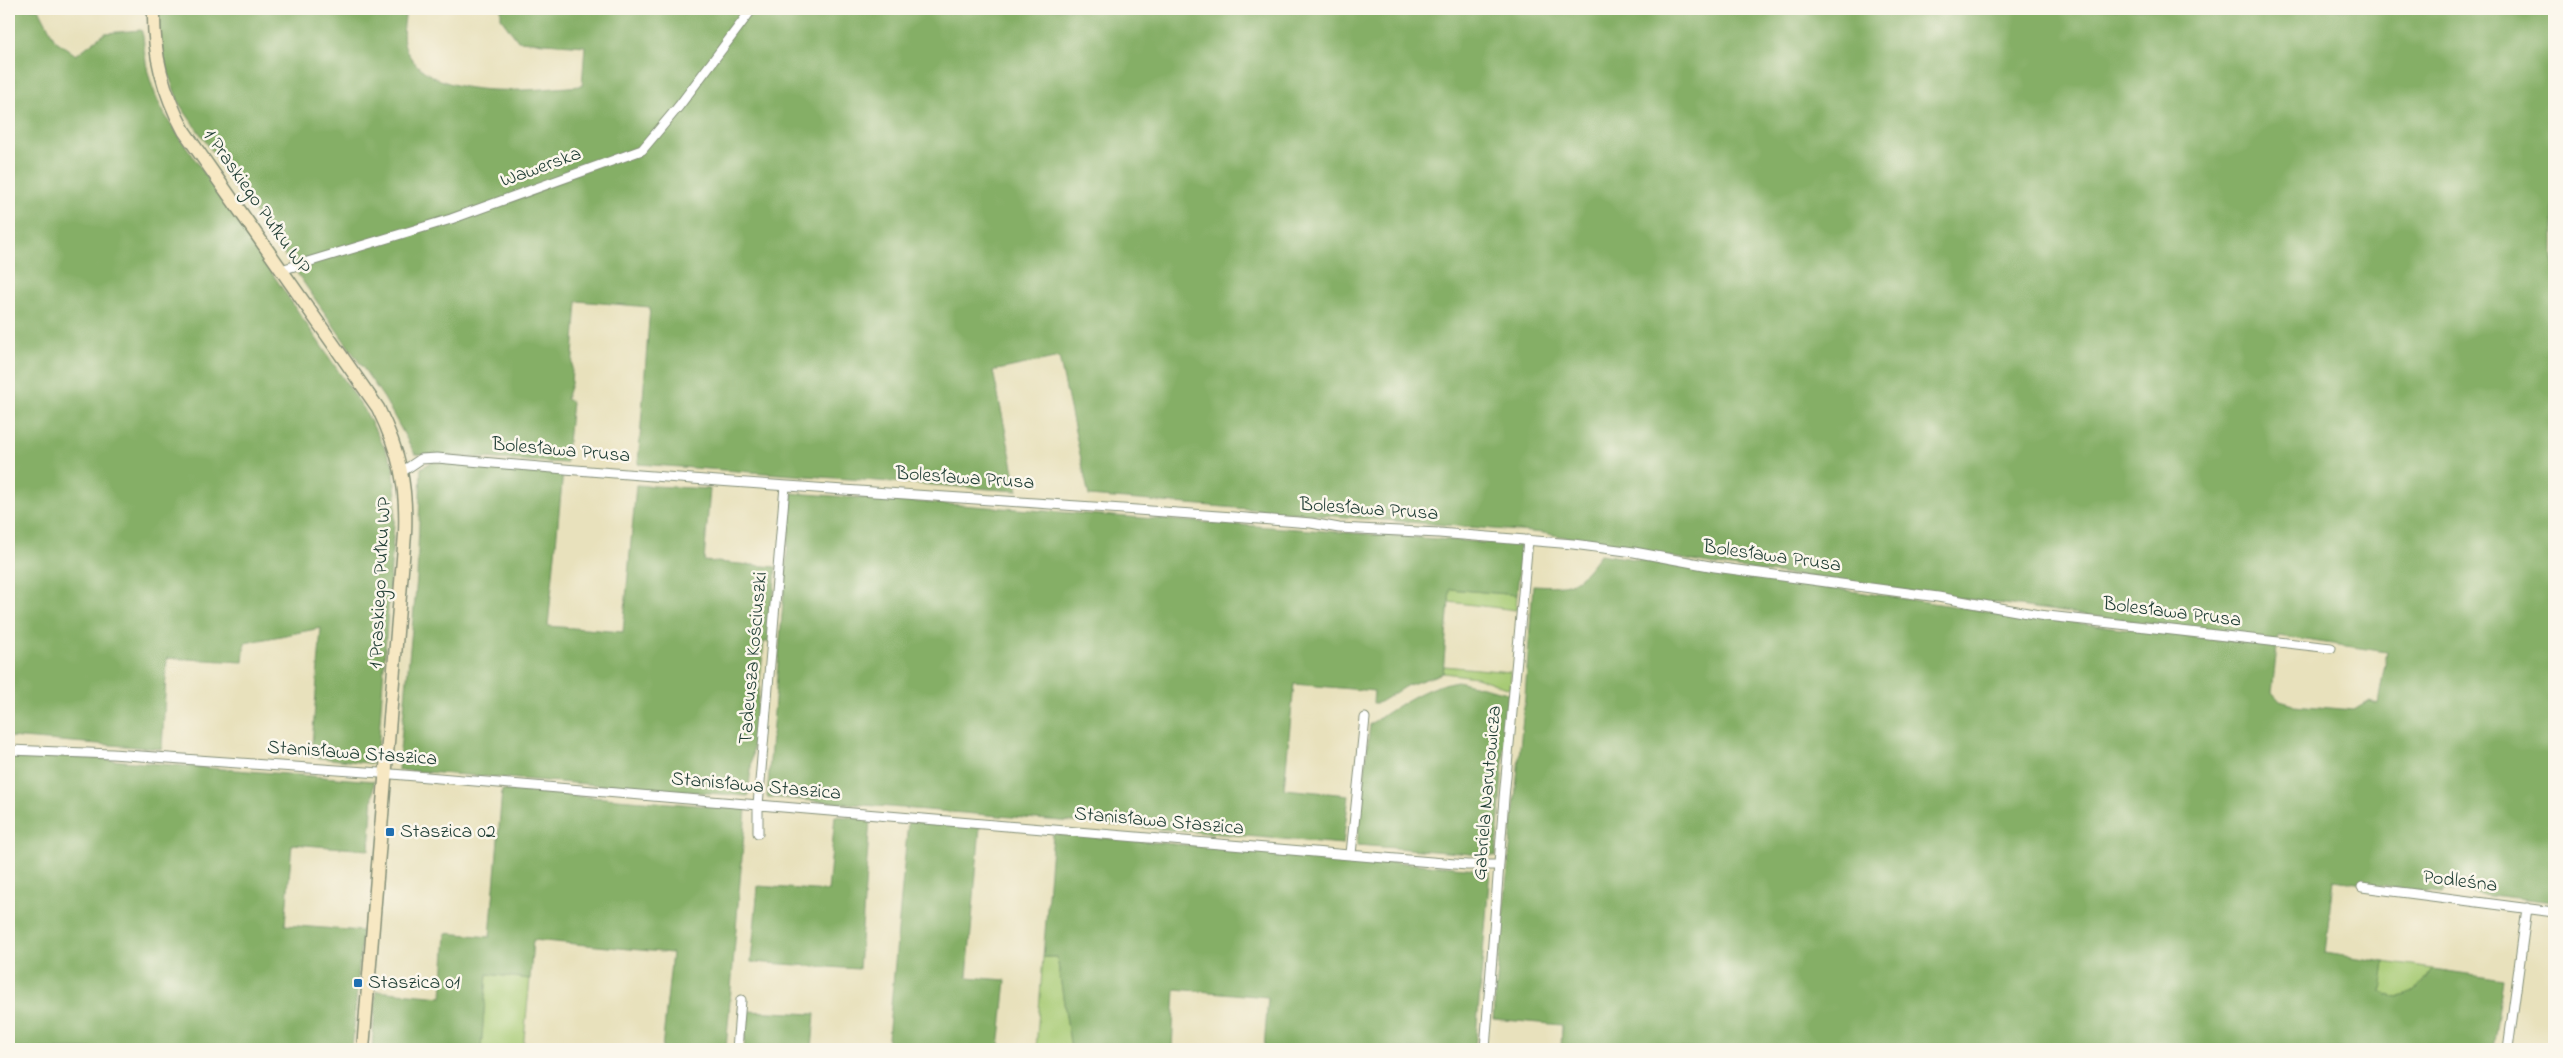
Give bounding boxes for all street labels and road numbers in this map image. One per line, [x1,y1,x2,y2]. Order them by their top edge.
street label: 1 Praskiego Pułku WP [194,123,318,282]
street label: Wawerska [496,140,586,196]
street label: Bolesława Prusa [490,430,631,472]
street label: Bolesława Prusa [894,460,1035,498]
street label: Bolesława Prusa [1298,491,1439,529]
street label: 1 Praskiego Pułku WP [362,496,401,670]
street label: Bolesława Prusa [1700,533,1843,581]
street label: Tadeusza Kościuszki [732,570,776,746]
street label: Bolesława Prusa [2100,590,2243,636]
street label: Gabriela Narutowicza [1466,704,1510,882]
street label: Stanisława Staszica [266,734,438,774]
street label: Stanisława Staszica [670,765,842,809]
street label: Stanisława Staszica [1073,800,1245,844]
street label: Podleśna [2421,863,2499,901]

